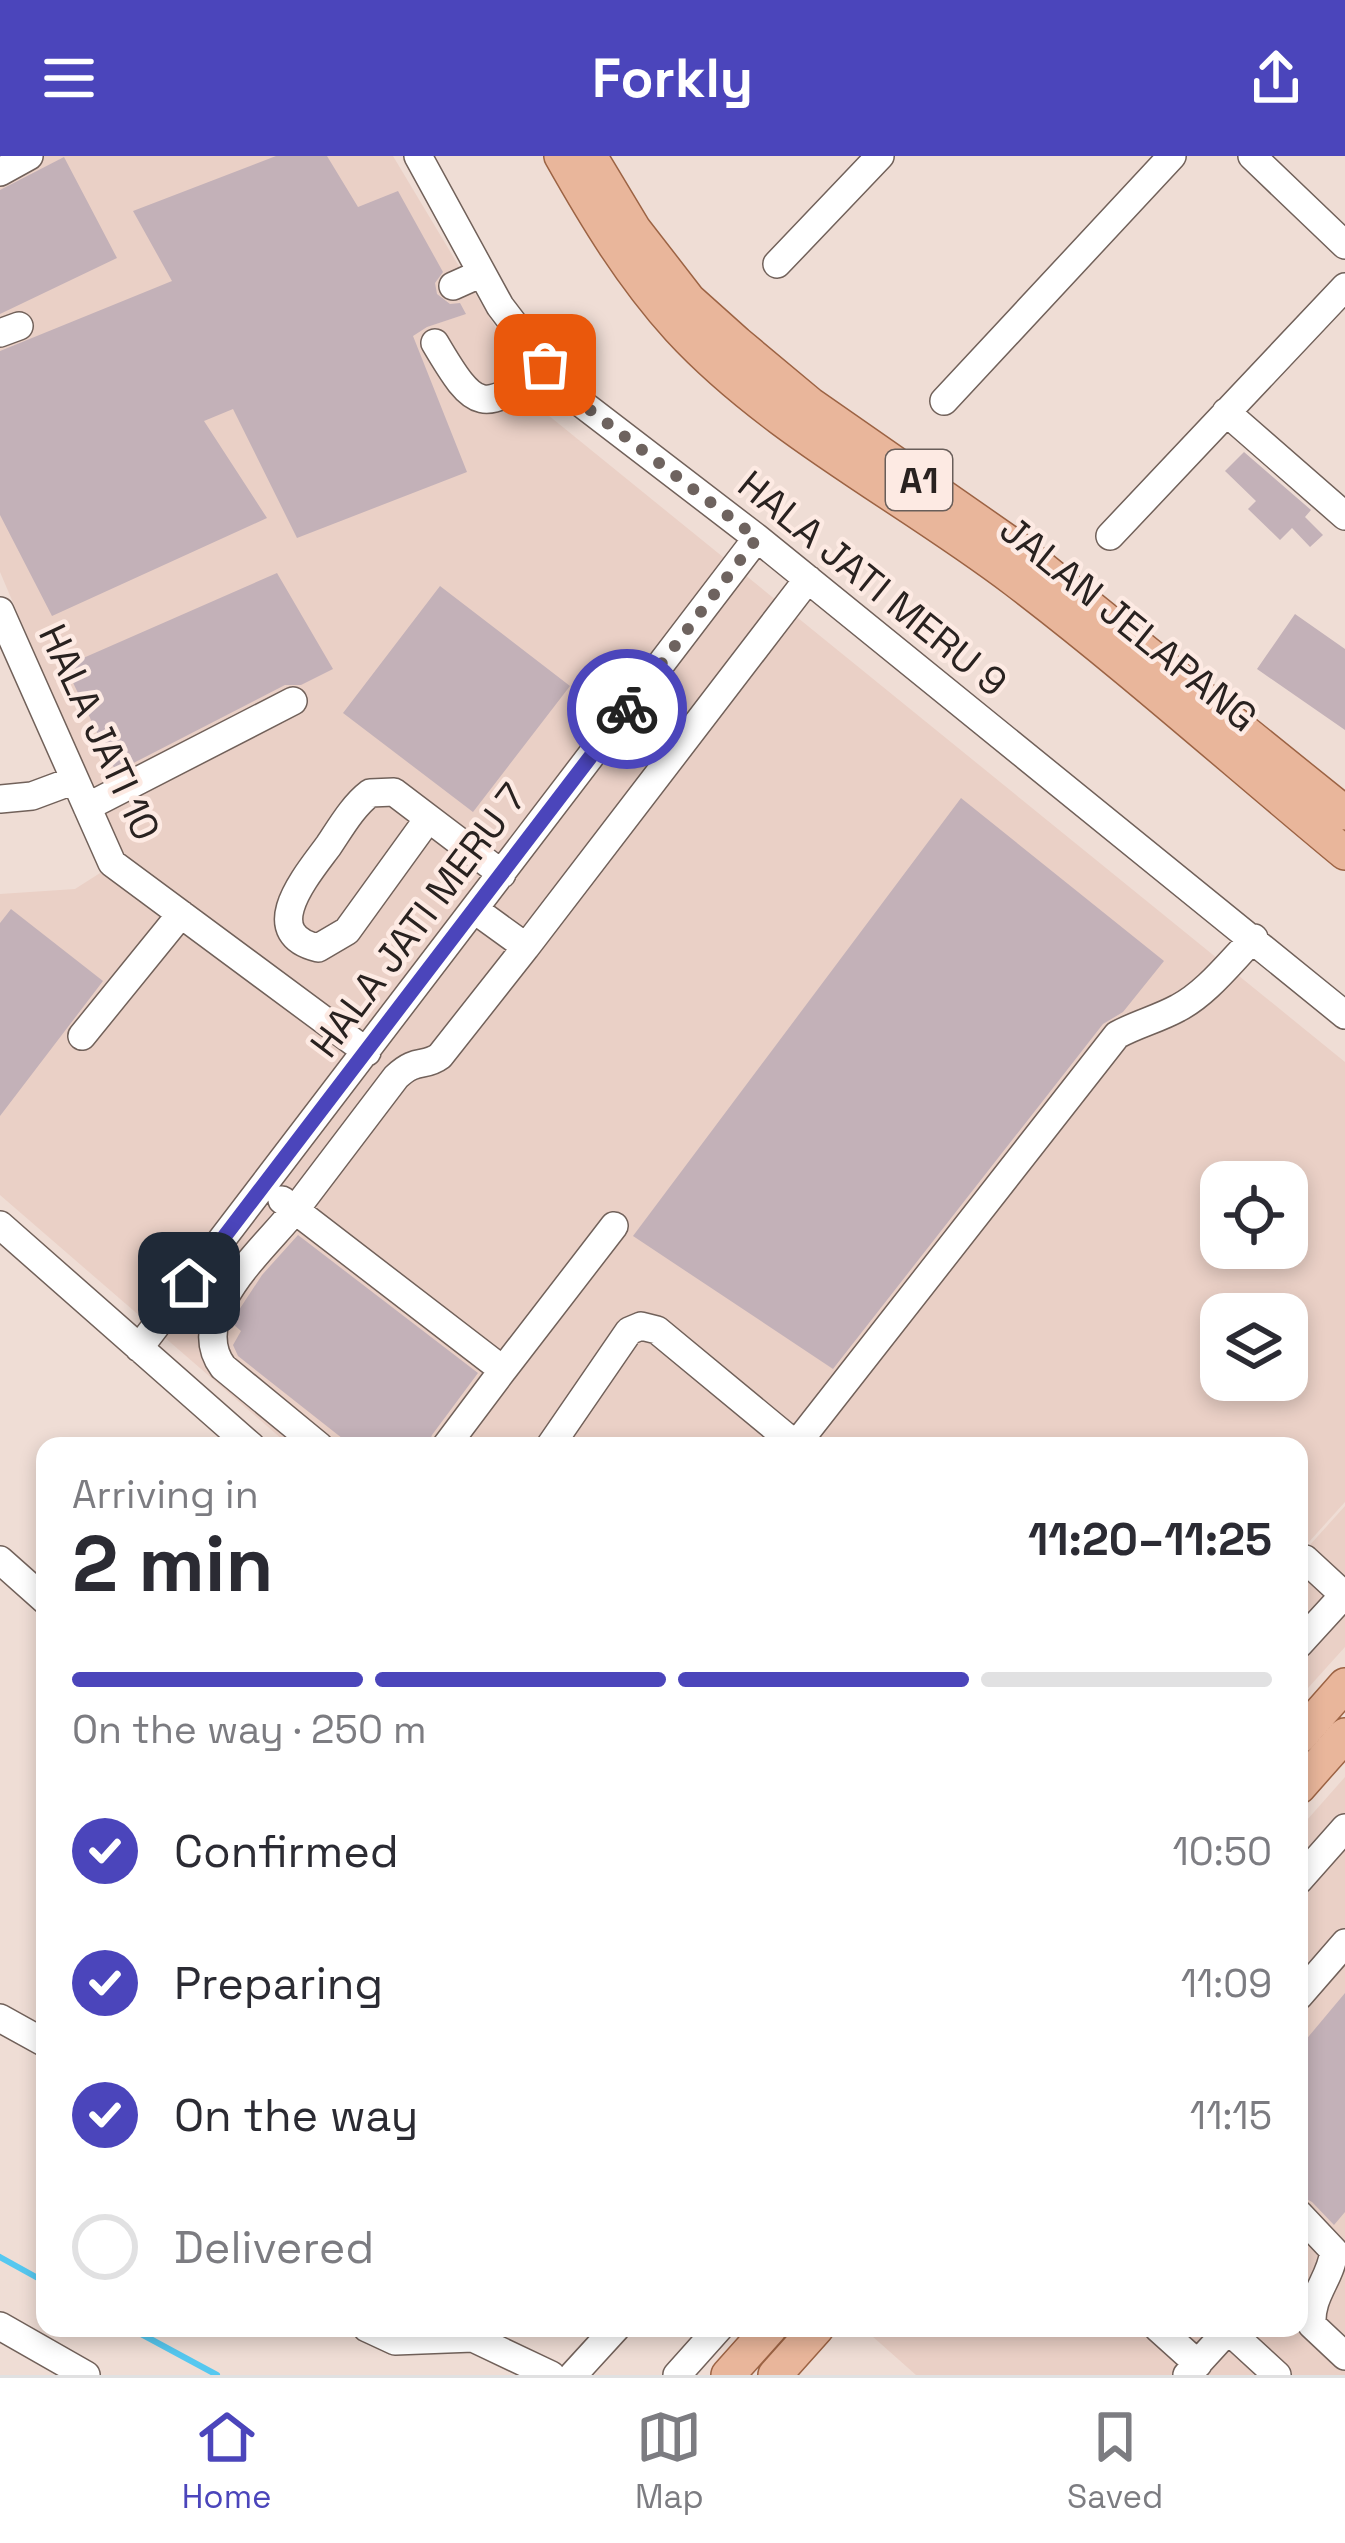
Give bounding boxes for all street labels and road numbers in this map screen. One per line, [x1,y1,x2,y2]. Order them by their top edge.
road number: A1 [886,450,952,510]
street label: HALA JATI MERU 9 [728,460,1017,707]
street label: JALAN JELAPANG [990,505,1267,742]
street label: HALA JATI 10 [28,616,171,848]
street label: HALA JATI MERU 7 [300,774,537,1067]

